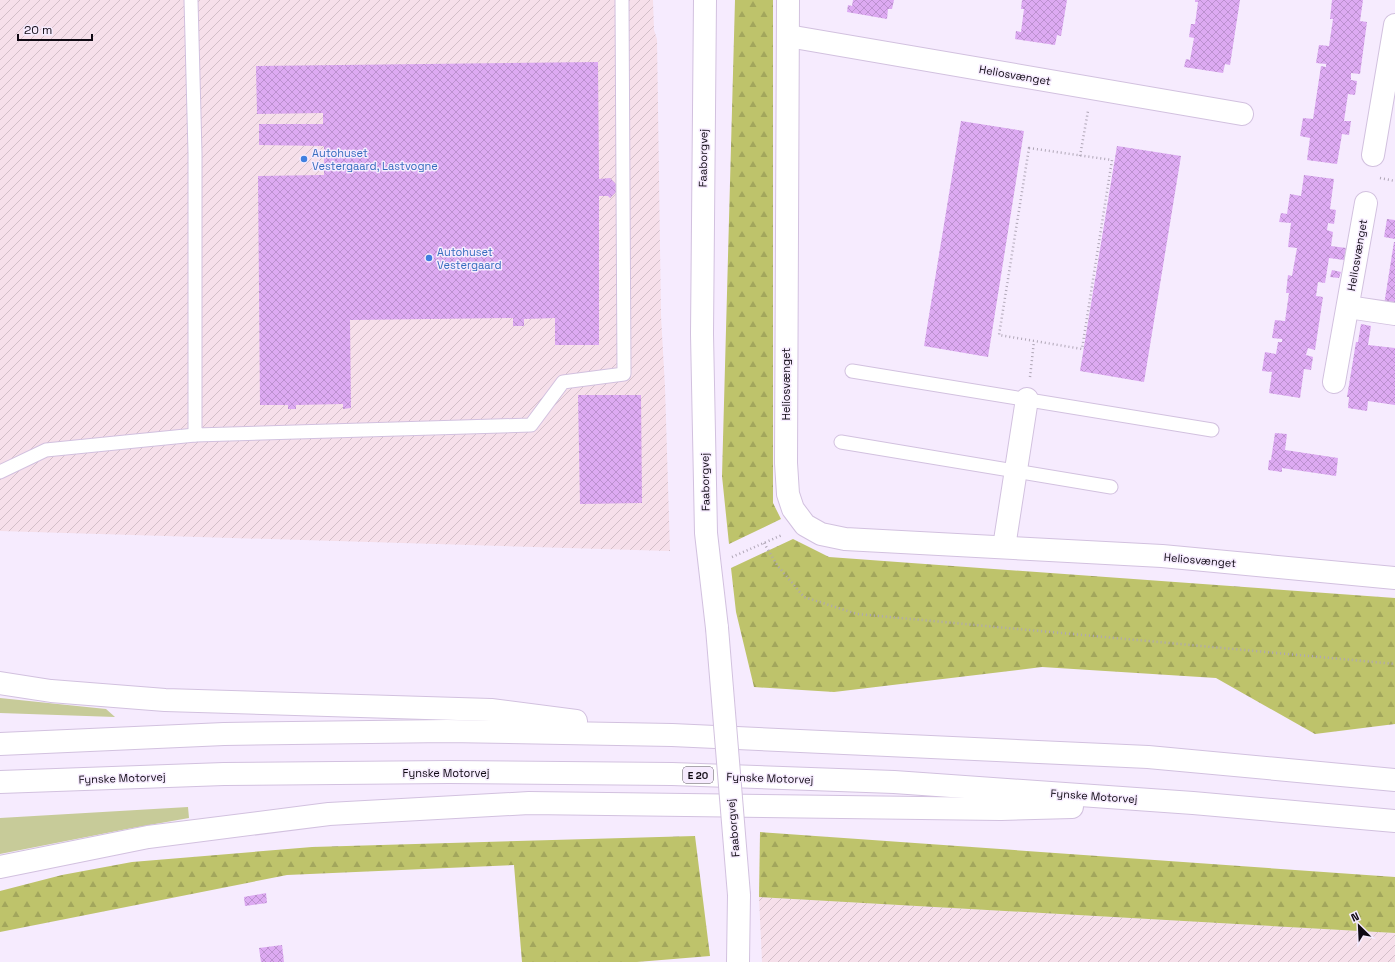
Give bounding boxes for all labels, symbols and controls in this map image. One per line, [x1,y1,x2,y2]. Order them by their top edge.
scale bar [18,16,92,42]
text: 20 m [24,22,52,38]
street label: Heliosvænget [978,62,1052,88]
street label: Faaborgvej [695,128,711,187]
place label: Autohuset Vestergaard, Lastvogne [312,146,438,173]
marker: Autohuset Vestergaard, Lastvogne [299,154,309,164]
street label: Heliosvænget [1344,218,1370,292]
place label: Autohuset Vestergaard [437,245,502,272]
marker: Autohuset Vestergaard [424,253,434,263]
street label: Heliosvænget [779,348,793,420]
street label: Faaborgvej [697,452,713,511]
street label: Heliosvænget [1163,550,1237,570]
street label: Fynske Motorvej [402,766,490,780]
road number: E 20 [683,767,713,783]
street label: Fynske Motorvej [78,769,166,787]
street label: Fynske Motorvej [726,769,814,787]
street label: Fynske Motorvej [1050,786,1138,806]
street label: Faaborgvej [723,798,743,858]
north arrow [1339,906,1379,946]
text: N [1349,909,1361,925]

